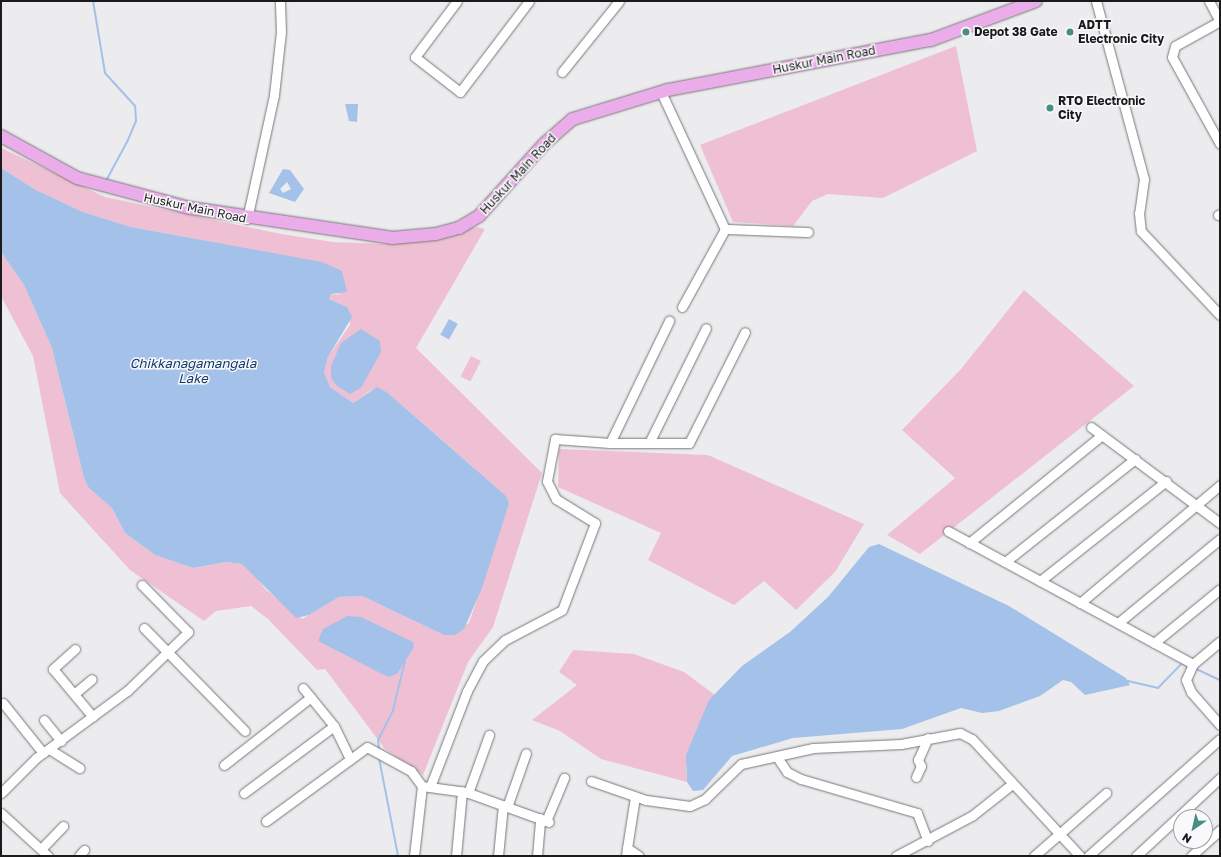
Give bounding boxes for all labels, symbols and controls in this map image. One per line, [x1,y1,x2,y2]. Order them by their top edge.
place label: ADTT Electronic City [1078,18,1164,46]
place label: Depot 38 Gate [974,25,1058,39]
marker: Depot 38 Gate [961,27,971,37]
marker: ADTT Electronic City [1065,27,1075,37]
street label: Huskur Main Road [771,43,877,77]
place label: RTO Electronic City [1058,94,1146,122]
marker: RTO Electronic City [1045,103,1055,113]
street label: Huskur Main Road [477,131,559,217]
street label: Huskur Main Road [142,190,248,226]
water label: Chikkanagamangala Lake [130,356,256,387]
north arrow [1173,809,1213,849]
text: N [1179,831,1194,846]

